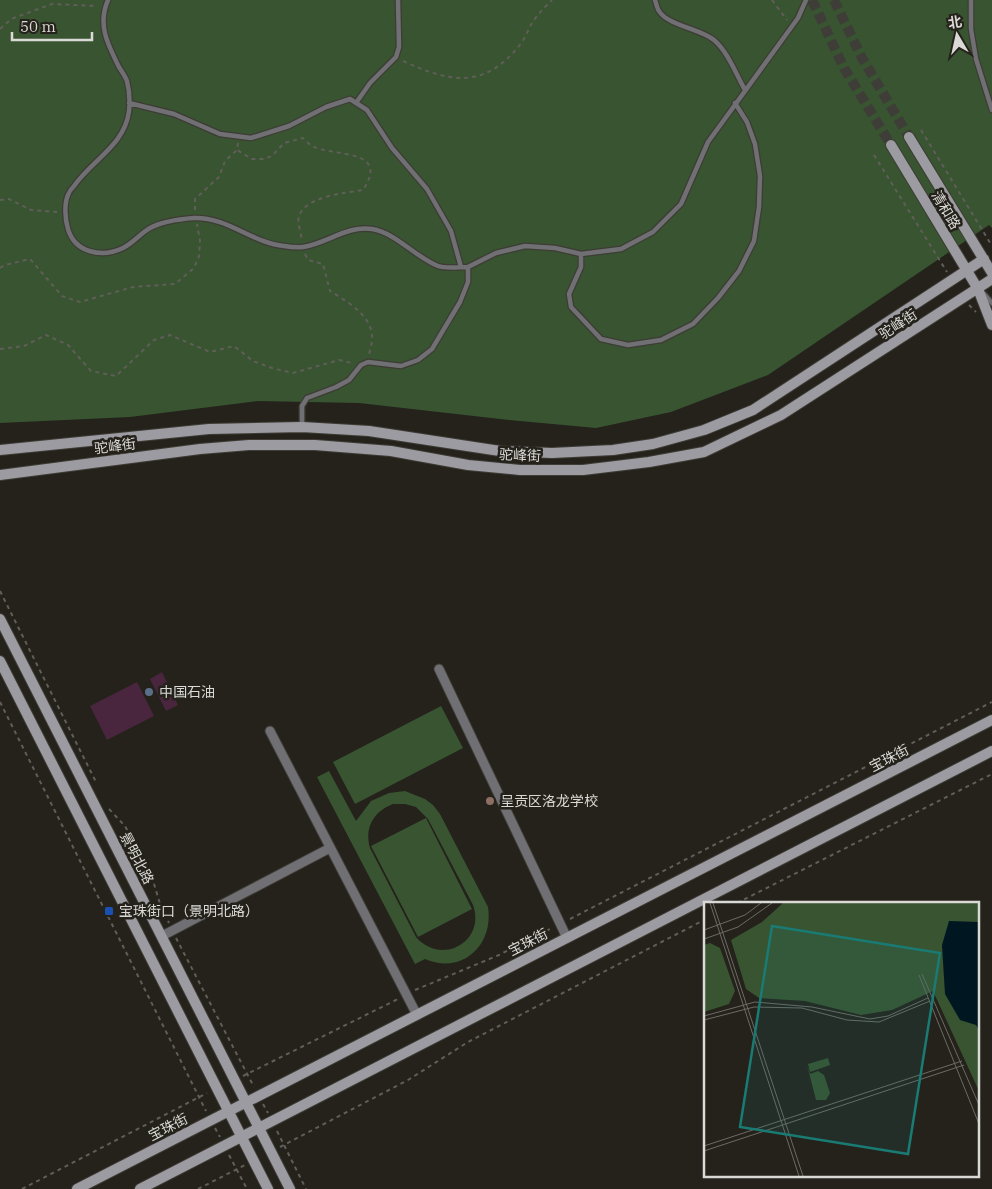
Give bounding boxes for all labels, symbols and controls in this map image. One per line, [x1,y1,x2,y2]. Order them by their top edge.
scale bar [12,10,92,42]
north arrow [932,10,982,60]
text: 北 [947,12,963,32]
text: 50 m [20,17,56,36]
street label: 清和路 [927,187,965,233]
street label: 驼峰街 [875,305,921,343]
street label: 驼峰街 [93,435,137,457]
street label: 驼峰街 [499,445,541,465]
place label: 中国石油 [159,683,215,701]
marker: 中国石油 [143,686,155,698]
street label: 宝珠街 [866,740,912,776]
place label: 呈贡区洛龙学校 [500,792,598,810]
marker: 呈贡区洛龙学校 [484,795,496,807]
street label: 景明北路 [116,829,158,887]
place label: 宝珠街口（景明北路） [119,902,259,920]
inset map [704,902,980,1176]
marker: 宝珠街口（景明北路） [103,905,115,917]
street label: 宝珠街 [505,924,551,960]
street label: 宝珠街 [145,1109,191,1145]

